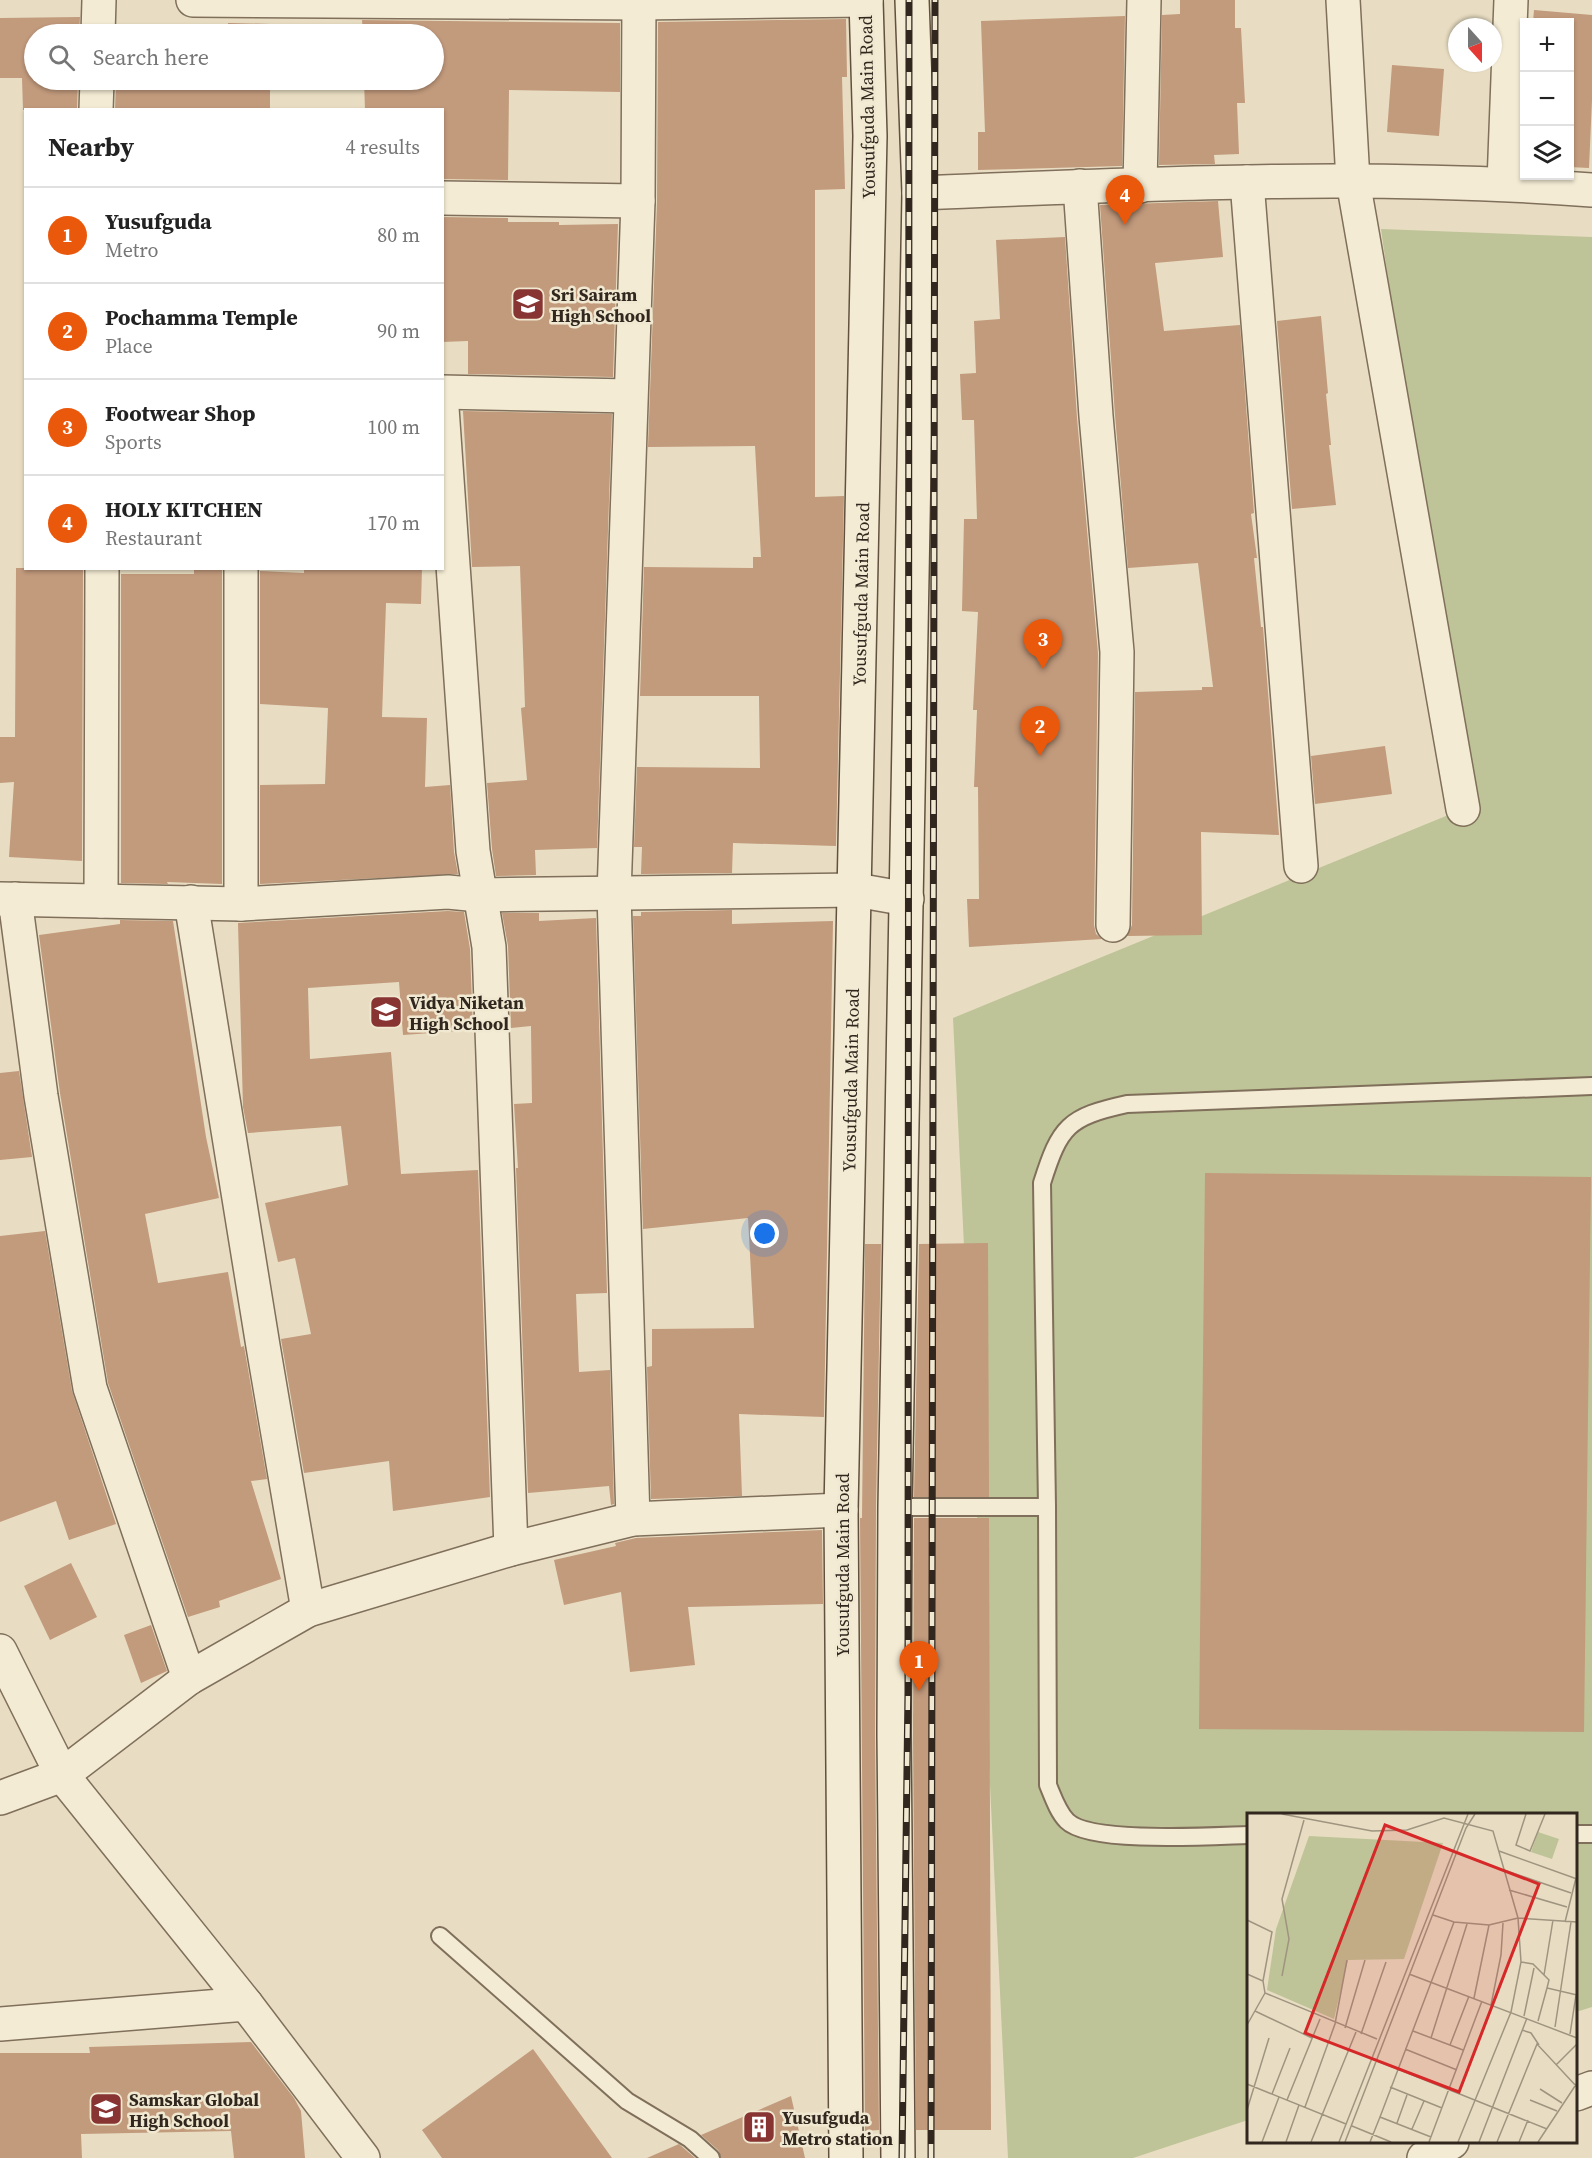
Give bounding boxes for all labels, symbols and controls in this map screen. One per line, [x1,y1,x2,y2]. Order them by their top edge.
street label: Yousufguda Main Road [853,15,881,199]
north arrow [1448,18,1502,72]
map controls [1520,18,1574,180]
button: + [1520,18,1574,72]
search box [24,24,444,90]
icon: search [45,41,78,74]
text: Search here [93,42,209,72]
button: − [1520,72,1574,126]
button: layers [1520,126,1574,180]
text: Nearby [48,129,134,165]
text: 4 results [345,133,420,161]
pin: 4 [1106,176,1144,225]
text: Yusufguda [105,206,212,236]
text: 1 [62,221,73,249]
text: 80 m [377,221,420,249]
text: Metro [105,236,159,264]
place label: Sri Sairam High School [551,282,651,328]
school or university icon: Sri Sairam High School [510,286,546,322]
text: Pochamma Temple [105,302,298,332]
text: 2 [62,317,73,345]
text: 90 m [377,317,420,345]
text: Place [105,332,153,360]
text: Footwear Shop [105,398,255,428]
text: 3 [62,413,73,441]
text: 100 m [367,413,420,441]
text: Sports [105,428,162,456]
text: HOLY KITCHEN [105,494,263,524]
street label: Yousufguda Main Road [846,502,875,687]
text: 4 [62,509,73,537]
text: 170 m [367,509,420,537]
text: Restaurant [105,524,202,552]
pin: 3 [1024,620,1062,669]
pin: 2 [1020,706,1060,756]
street label: Yousufguda Main Road [836,988,865,1172]
place label: Vidya Niketan High School [409,990,524,1036]
school or university icon: Vidya Niketan High School [368,994,404,1030]
your location [750,1219,779,1248]
street label: Yousufguda Main Road [830,1473,855,1657]
pin: 1 [900,1642,938,1691]
inset map [1247,1813,1577,2143]
place label: Samskar Global High School [129,2087,259,2133]
school or university icon: Samskar Global High School [88,2091,124,2127]
place label: Yusufguda Metro station [782,2105,893,2151]
building icon: Yusufguda Metro station [741,2109,777,2145]

